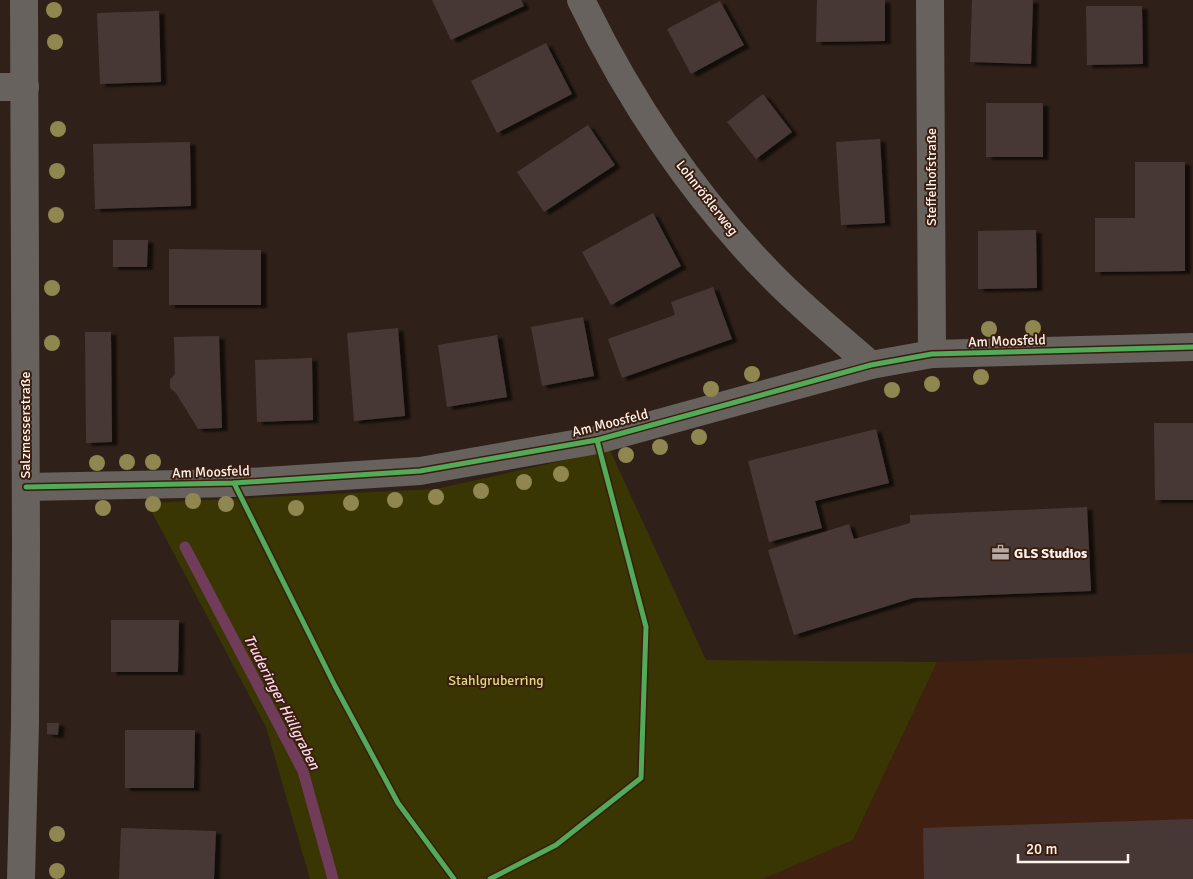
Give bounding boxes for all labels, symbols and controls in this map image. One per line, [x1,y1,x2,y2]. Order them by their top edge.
street label: Steffelhofstraße [923,128,940,226]
street label: Lohnrößlerweg [672,157,742,239]
street label: Am Moosfeld [968,331,1046,351]
street label: Salzmesserstraße [17,371,34,479]
street label: Am Moosfeld [570,405,650,441]
street label: Am Moosfeld [172,462,250,482]
office icon: GLS Studios [990,543,1010,563]
place label: GLS Studios [1014,545,1087,562]
water label: Truderinger Hüllgraben [240,631,324,773]
park label: Stahlgruberring [448,672,544,689]
scale bar [1018,832,1128,864]
text: 20 m [1026,840,1057,858]

